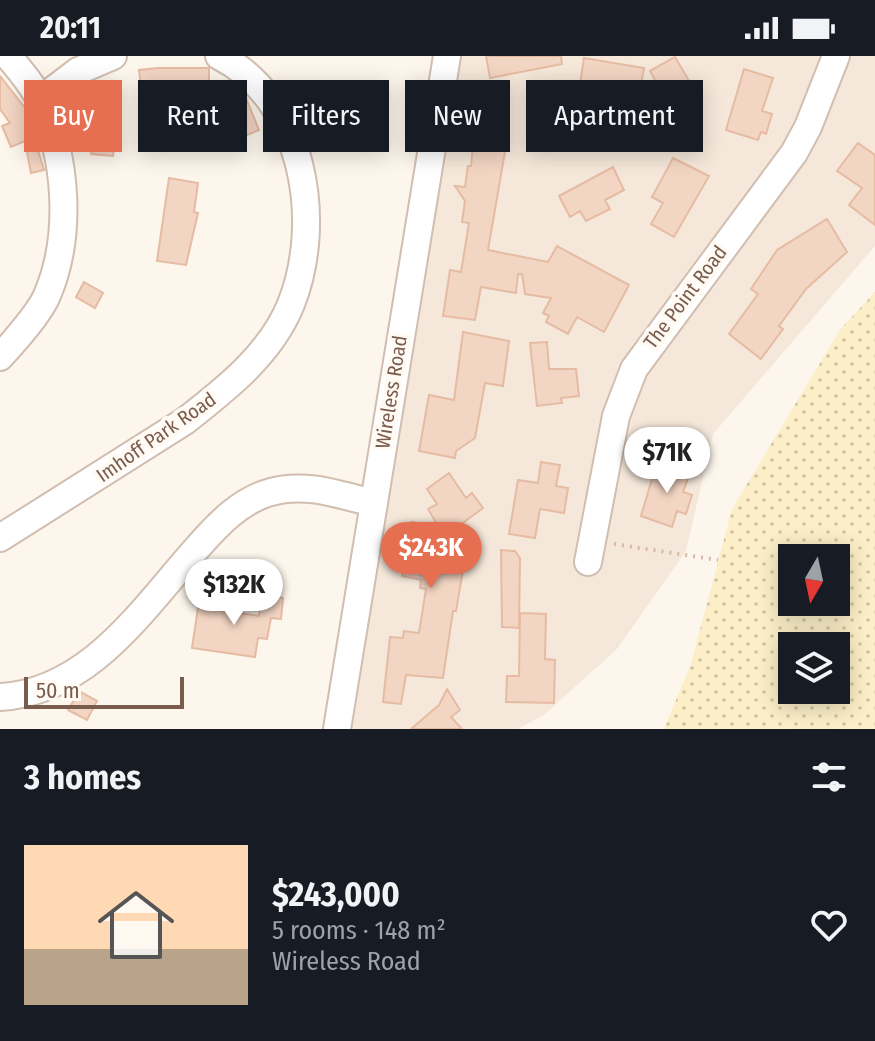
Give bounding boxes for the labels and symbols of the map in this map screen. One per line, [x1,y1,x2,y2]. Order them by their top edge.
street label: The Point Road [638,241,732,353]
street label: Wireless Road [370,334,412,450]
street label: Imhoff Park Road [92,387,220,487]
pin: $71K [620,427,714,495]
pin: $243K [375,522,487,590]
north arrow [778,544,850,616]
pin: $132K [178,559,290,627]
scale bar [24,673,184,709]

